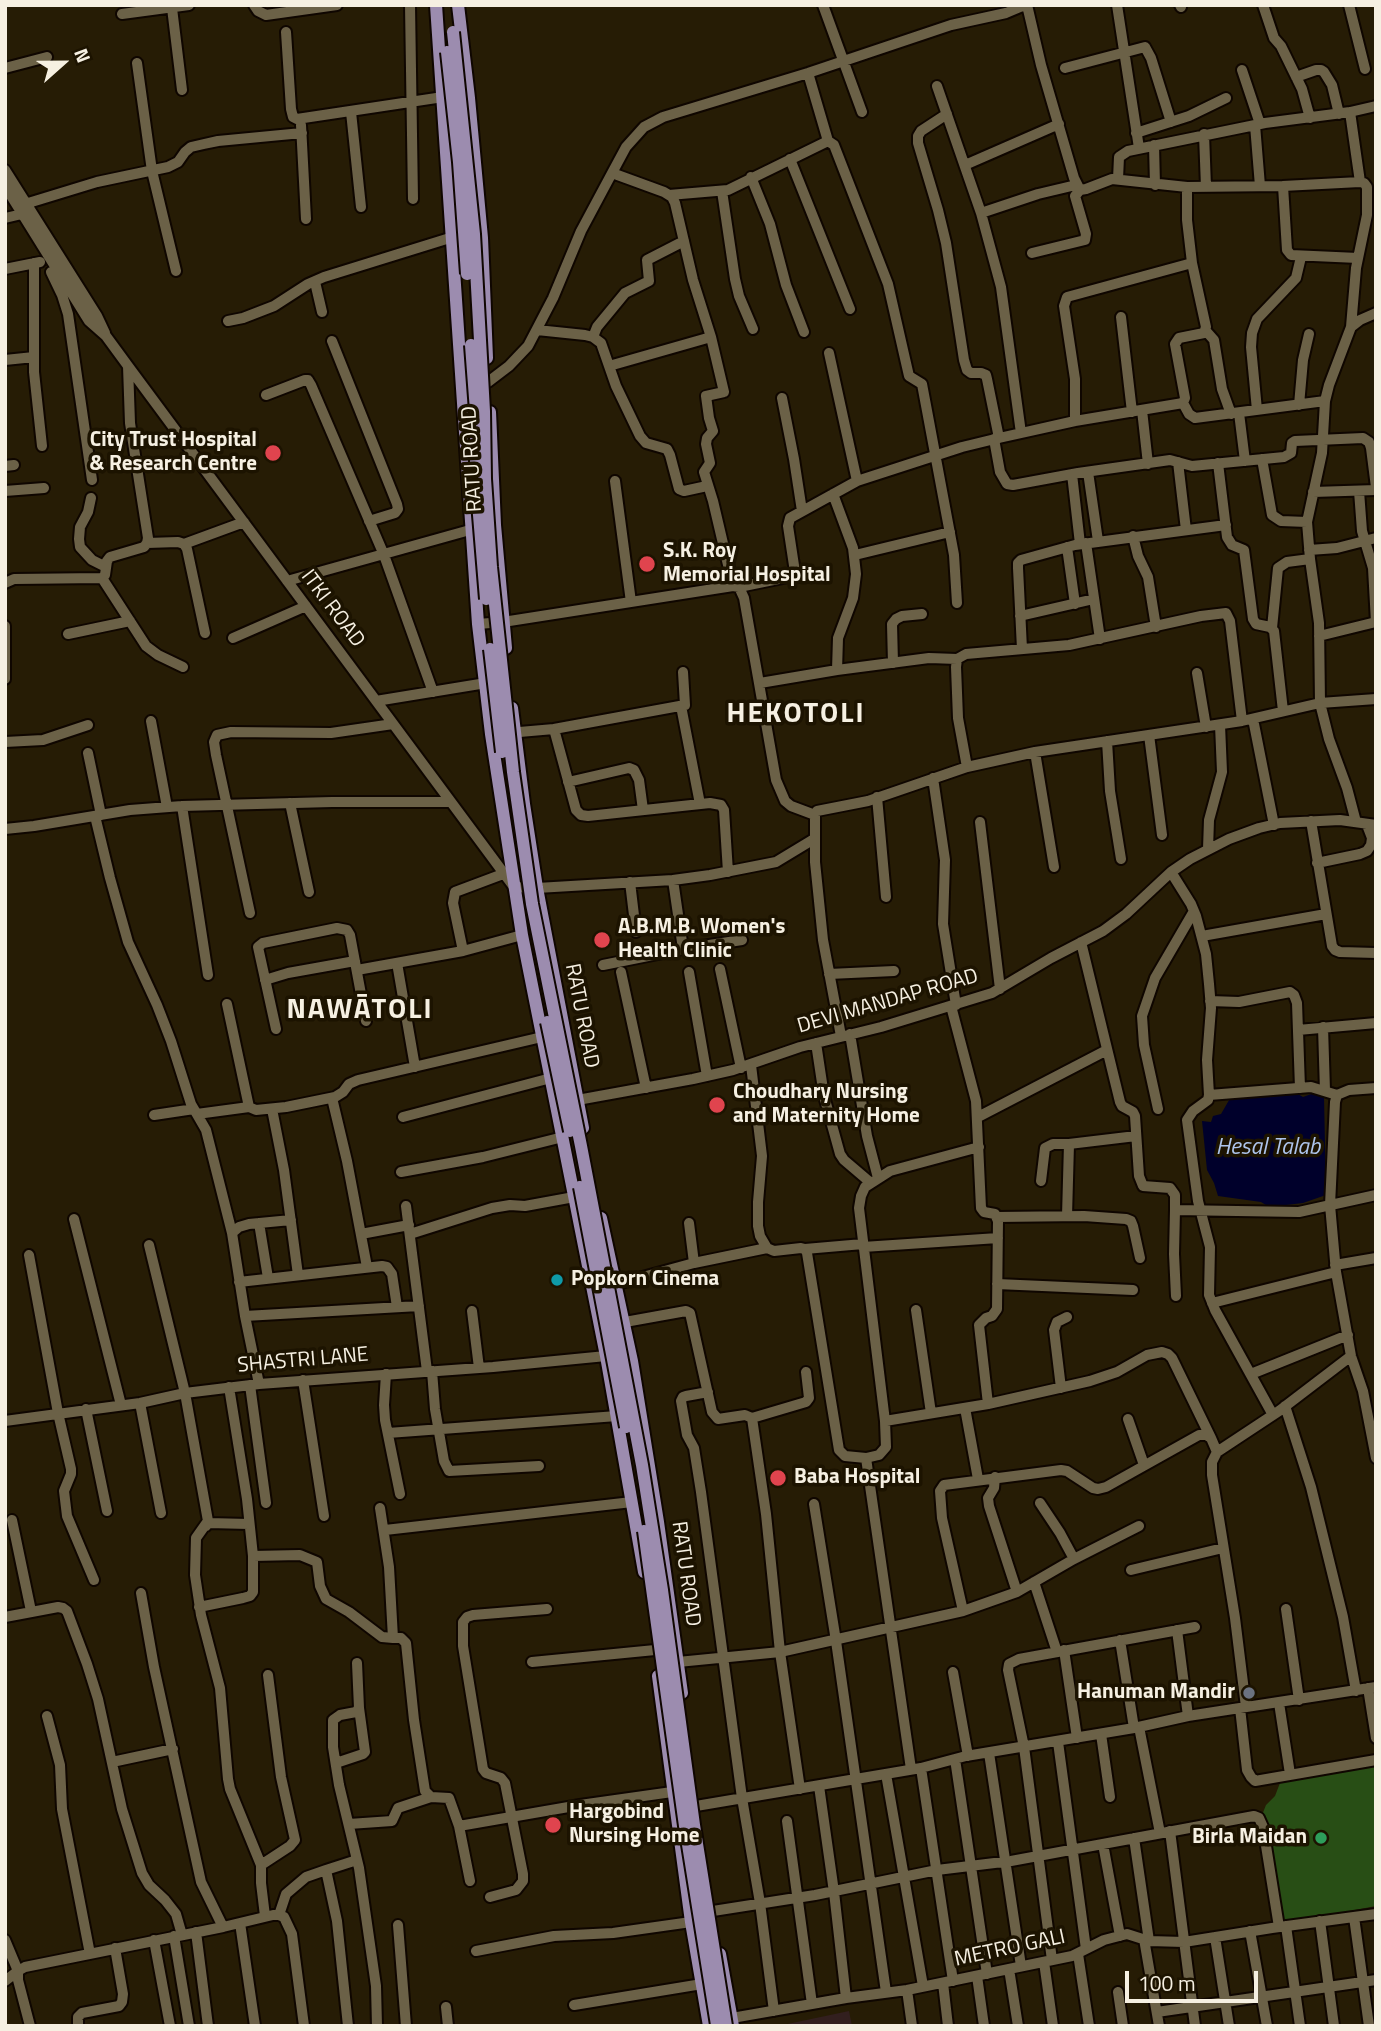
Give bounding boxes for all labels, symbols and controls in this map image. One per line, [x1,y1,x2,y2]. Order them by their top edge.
north arrow [28,28,98,98]
text: N [67,44,99,67]
street label: RATU ROAD [458,405,488,513]
place label: City Trust Hospital & Research Centre [90,428,257,478]
marker: City Trust Hospital & Research Centre [263,443,283,463]
place label: S.K. Roy Memorial Hospital [663,539,831,589]
marker: S.K. Roy Memorial Hospital [637,554,657,574]
street label: ITKI ROAD [295,565,369,653]
district label: HEKOTOLI [728,698,864,732]
place label: A.B.M.B. Women's Health Clinic [618,915,785,965]
marker: A.B.M.B. Women's Health Clinic [592,930,612,950]
street label: RATU ROAD [559,962,603,1070]
street label: DEVI MANDAP ROAD [795,964,981,1040]
district label: NAWĀTOLI [287,994,433,1028]
place label: Choudhary Nursing and Maternity Home [733,1080,920,1130]
marker: Choudhary Nursing and Maternity Home [707,1095,727,1115]
water label: Hesal Talab [1216,1134,1320,1162]
place label: Popkorn Cinema [571,1267,719,1293]
marker: Popkorn Cinema [549,1272,565,1288]
street label: SHASTRI LANE [236,1343,370,1379]
place label: Baba Hospital [794,1465,920,1491]
marker: Baba Hospital [768,1468,788,1488]
street label: RATU ROAD [665,1520,705,1628]
place label: Hanuman Mandir [1077,1680,1235,1706]
marker: Hanuman Mandir [1241,1685,1257,1701]
place label: Hargobind Nursing Home [569,1800,699,1850]
marker: Hargobind Nursing Home [543,1815,563,1835]
place label: Birla Maidan [1192,1825,1307,1851]
marker: Birla Maidan [1313,1830,1329,1846]
street label: METRO GALI [952,1925,1068,1973]
scale bar [1129,1958,1262,2002]
text: 100 m [1138,1967,1195,1999]

